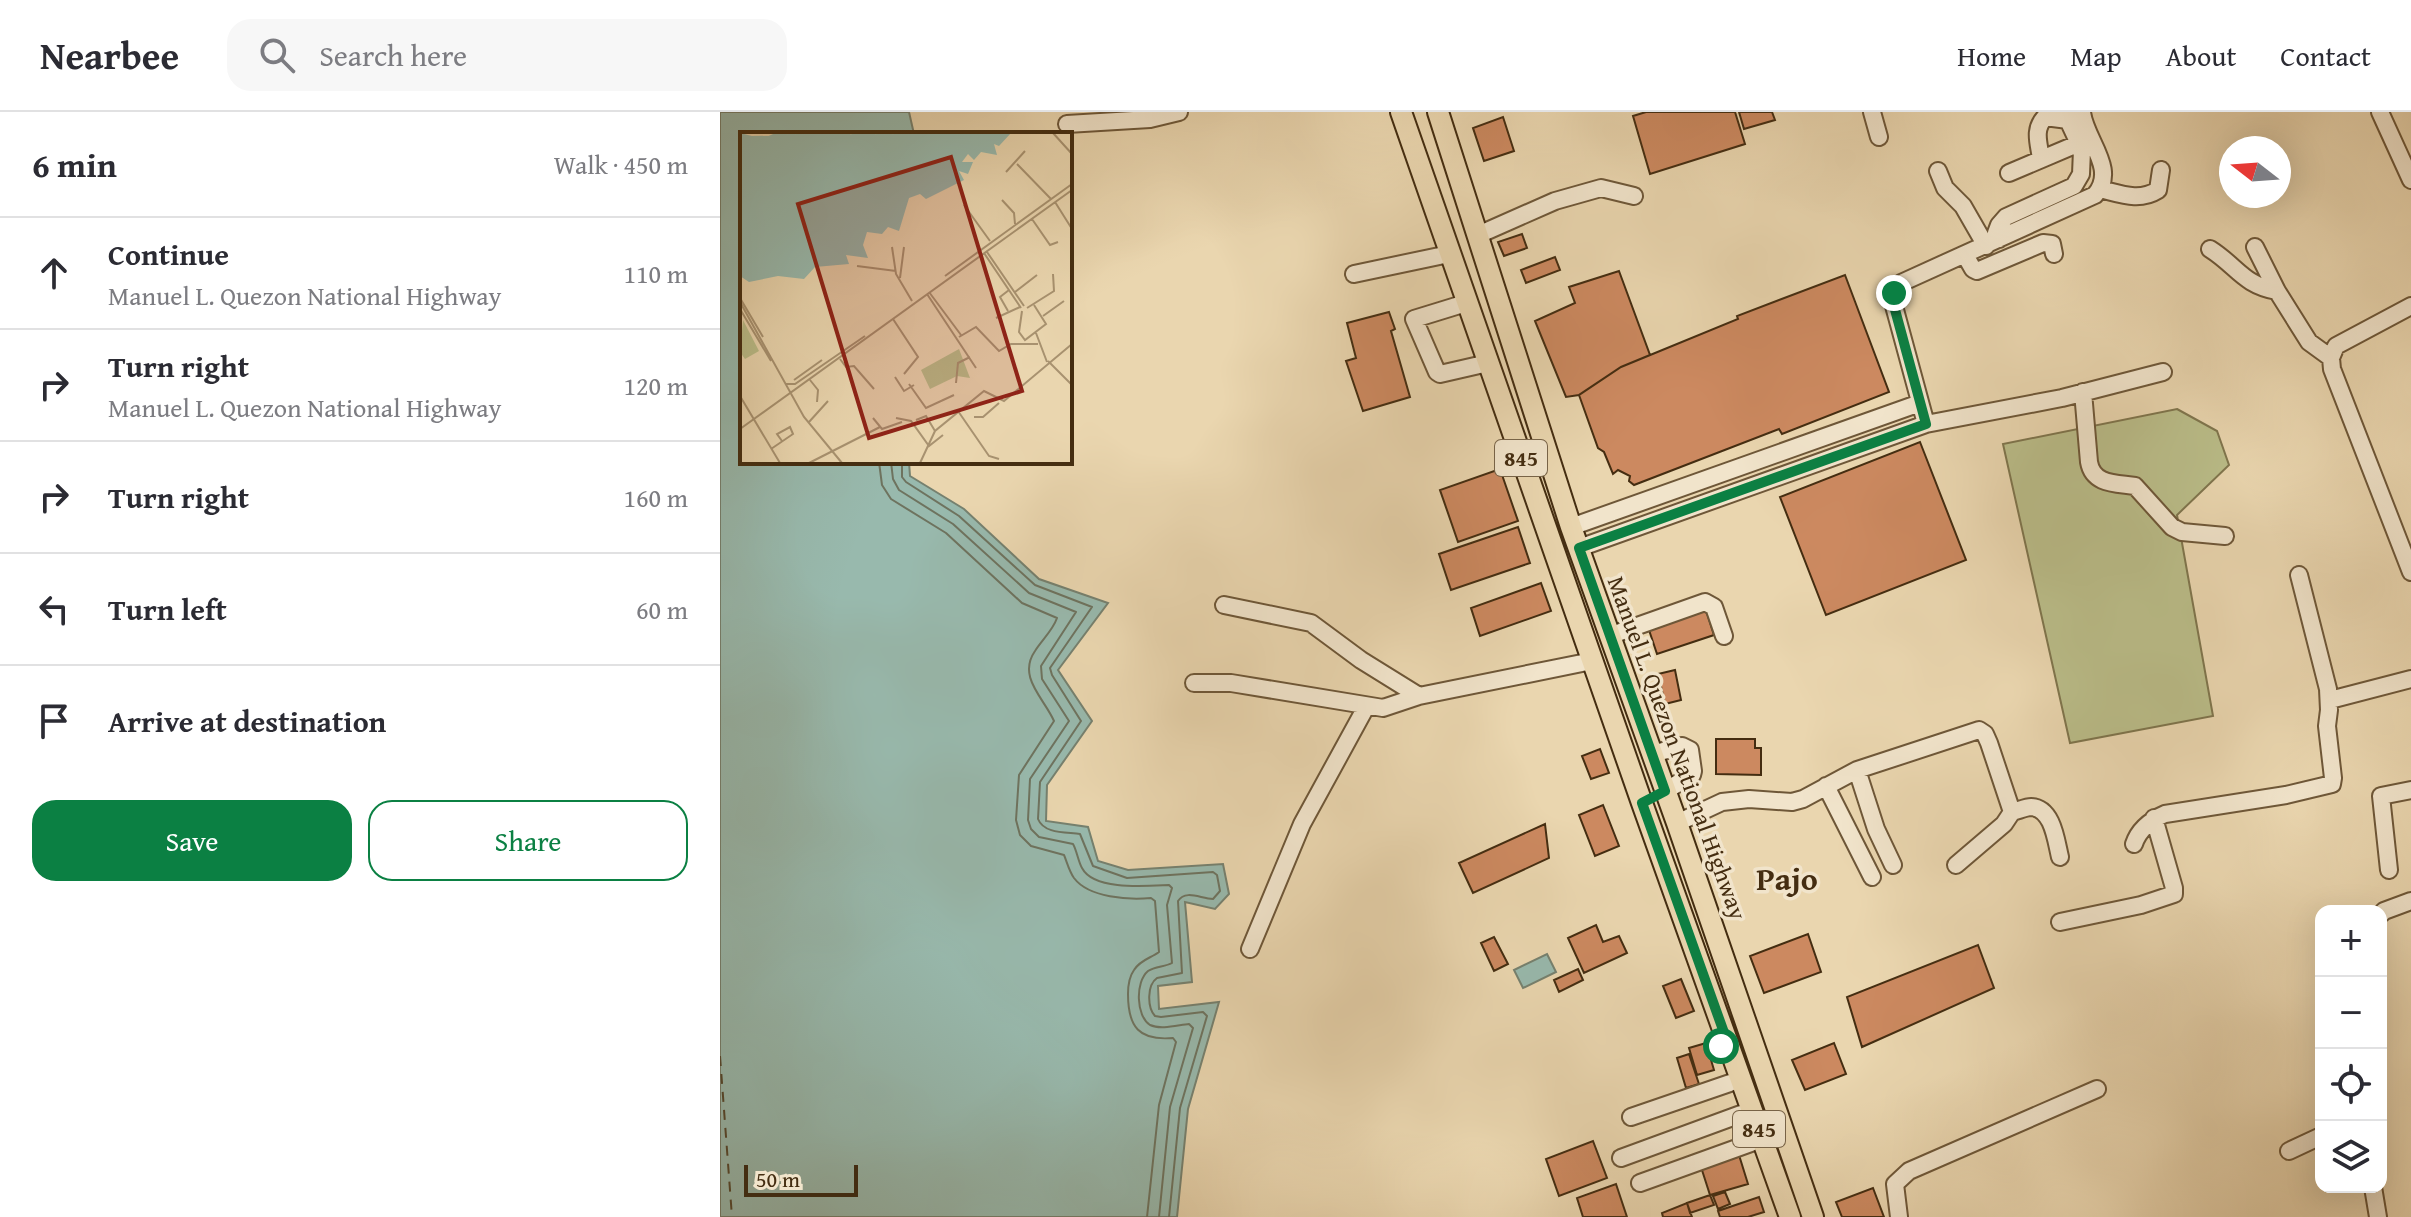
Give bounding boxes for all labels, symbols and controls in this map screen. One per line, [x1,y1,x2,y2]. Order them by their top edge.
search box [227,19,787,91]
text: Nearbee [40,27,179,83]
icon: search [255,33,299,77]
text: Search here [319,33,467,77]
text: Home [1957,35,2026,76]
text: Map [2070,35,2122,76]
text: About [2166,35,2236,76]
text: Contact [2280,35,2371,76]
inset map [740,132,1072,464]
north arrow [2219,136,2291,208]
text: 6 min [32,140,117,189]
text: Walk · 450 m [554,145,688,184]
text: Continue [108,232,229,276]
icon: ahead [32,251,76,295]
text: 110 m [623,254,688,293]
route end [1876,275,1912,311]
text: Manuel L. Quezon National Highway [108,276,502,315]
text: Turn right [108,344,249,388]
icon: right [32,363,76,407]
text: 120 m [623,366,688,405]
text: Manuel L. Quezon National Highway [108,388,502,427]
road number: 845 [1495,440,1547,476]
icon: right [32,475,76,519]
text: Turn right [108,475,249,519]
text: 160 m [623,478,688,517]
street label: Manuel L. Quezon National Highway [1599,571,1756,925]
icon: left [32,587,76,631]
text: Turn left [108,587,227,631]
text: 60 m [636,590,688,629]
icon: arrive [32,699,76,743]
text: Arrive at destination [108,699,386,743]
button: Save [32,800,352,881]
button: Share [368,800,688,881]
district label: Pajo [1756,855,1818,902]
map controls [2315,905,2387,1193]
button: + [2315,905,2387,977]
button: − [2315,977,2387,1049]
route start [1703,1028,1739,1064]
button: locate [2315,1049,2387,1121]
road number: 845 [1733,1111,1785,1147]
button: layers [2315,1121,2387,1193]
scale bar [744,1161,858,1197]
text: 50 m [756,1163,800,1195]

